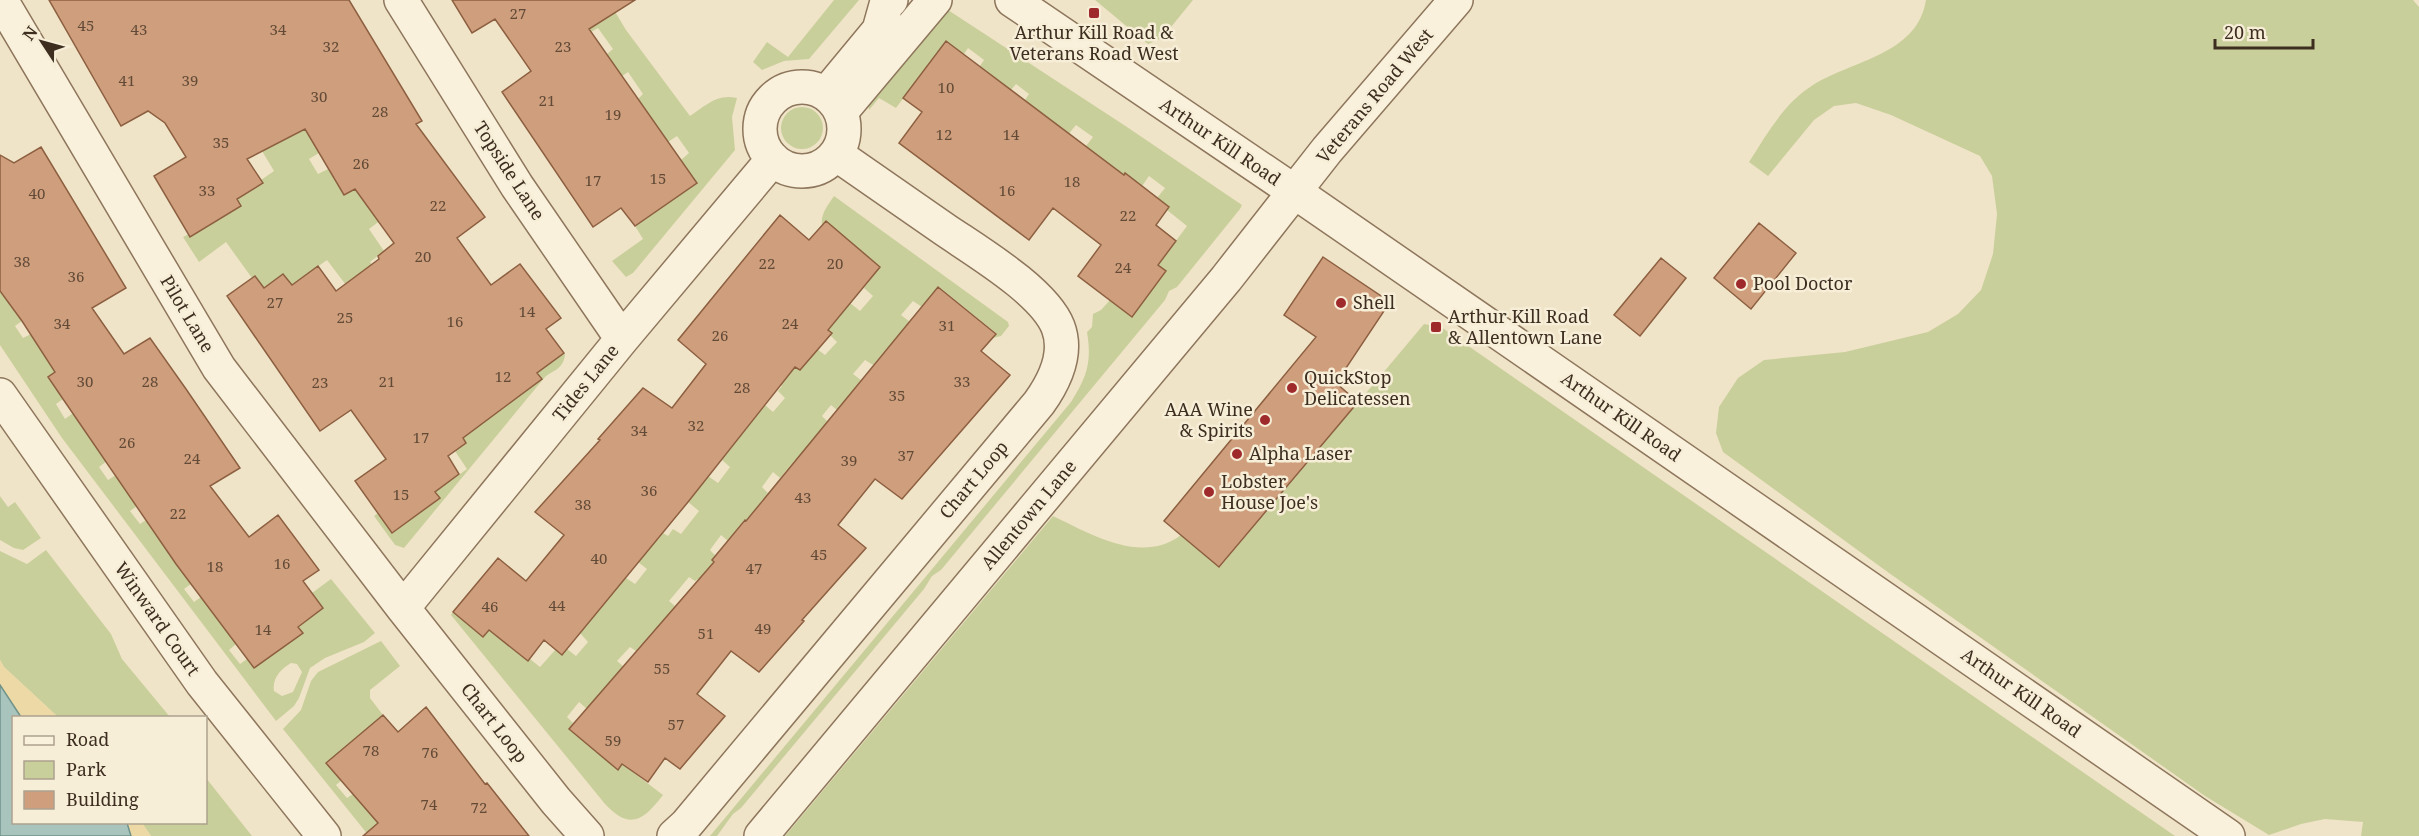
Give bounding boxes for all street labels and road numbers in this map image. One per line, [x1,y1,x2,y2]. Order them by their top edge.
street label: Veterans Road West [1311,23,1438,168]
street label: Arthur Kill Road [1155,92,1286,191]
street label: Topside Lane [469,116,551,225]
street label: Pilot Lane [155,270,220,357]
street label: Tides Lane [547,339,624,426]
street label: Arthur Kill Road [1557,366,1686,466]
street label: Chart Loop [933,435,1013,524]
street label: Allentown Lane [975,454,1081,574]
street label: Winward Court [110,557,206,680]
street label: Arthur Kill Road [1957,642,2086,742]
street label: Chart Loop [456,678,534,767]

